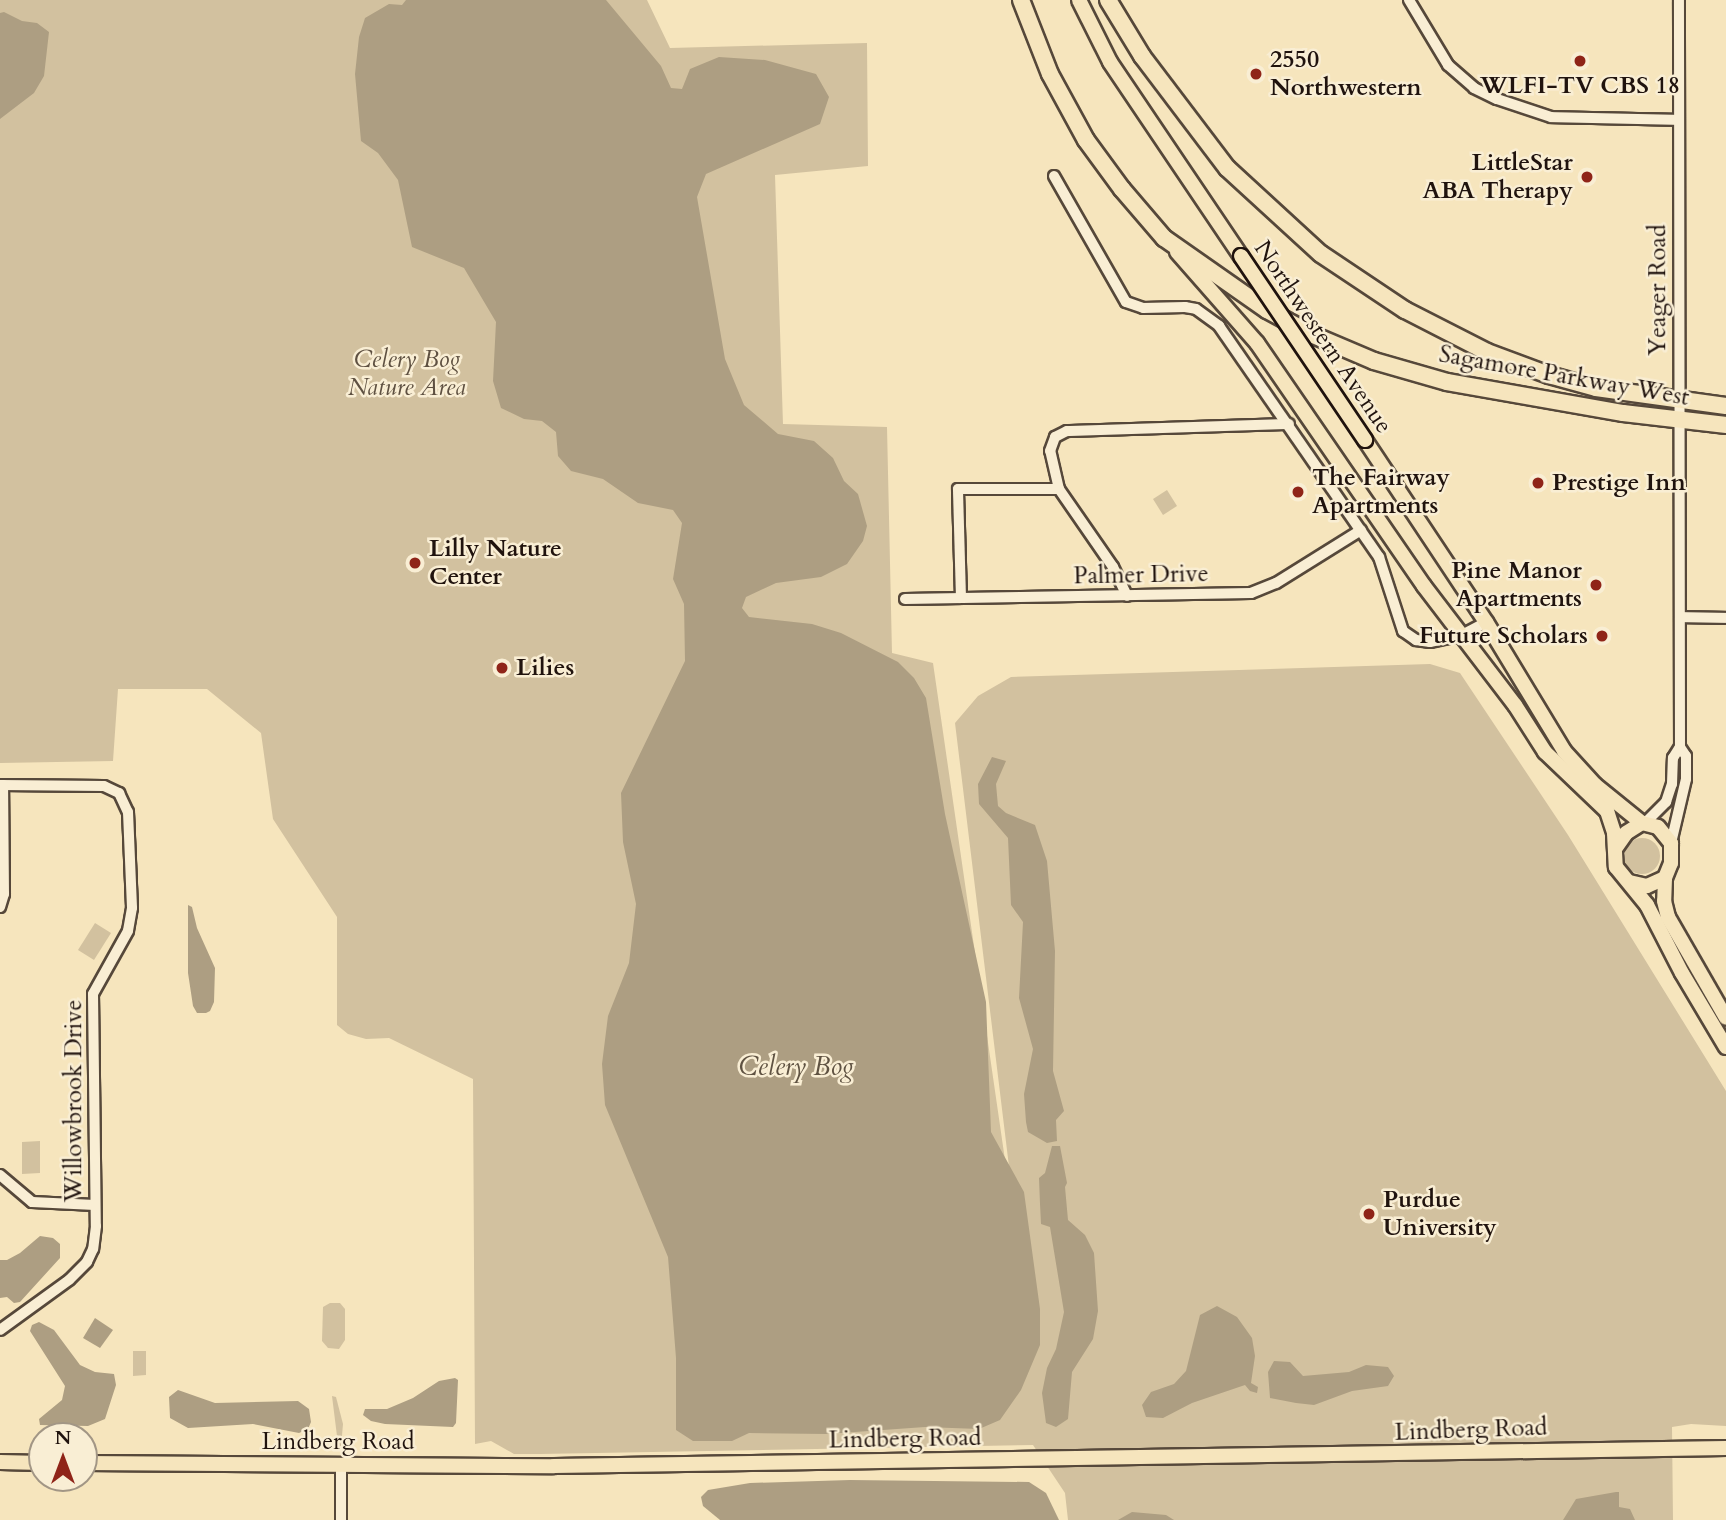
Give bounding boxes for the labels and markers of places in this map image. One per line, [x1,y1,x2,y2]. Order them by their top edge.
place label: 2550 Northwestern [1270,46,1422,102]
marker: WLFI-TV CBS 18 [1572,53,1588,69]
marker: 2550 Northwestern [1248,66,1264,82]
place label: WLFI-TV CBS 18 [1480,72,1680,100]
place label: LittleStar ABA Therapy [1422,149,1573,205]
marker: LittleStar ABA Therapy [1579,169,1595,185]
place label: The Fairway Apartments [1312,464,1450,520]
place label: Prestige Inn [1552,469,1686,497]
marker: Prestige Inn [1530,475,1546,491]
marker: The Fairway Apartments [1290,484,1306,500]
place label: Lilly Nature Center [429,535,562,591]
marker: Lilly Nature Center [407,555,423,571]
place label: Pine Manor Apartments [1451,557,1582,613]
marker: Pine Manor Apartments [1588,577,1604,593]
place label: Future Scholars [1419,622,1588,650]
marker: Future Scholars [1594,628,1610,644]
place label: Lilies [516,654,574,682]
marker: Lilies [494,660,510,676]
place label: Purdue University [1383,1186,1497,1242]
marker: Purdue University [1361,1206,1377,1222]

